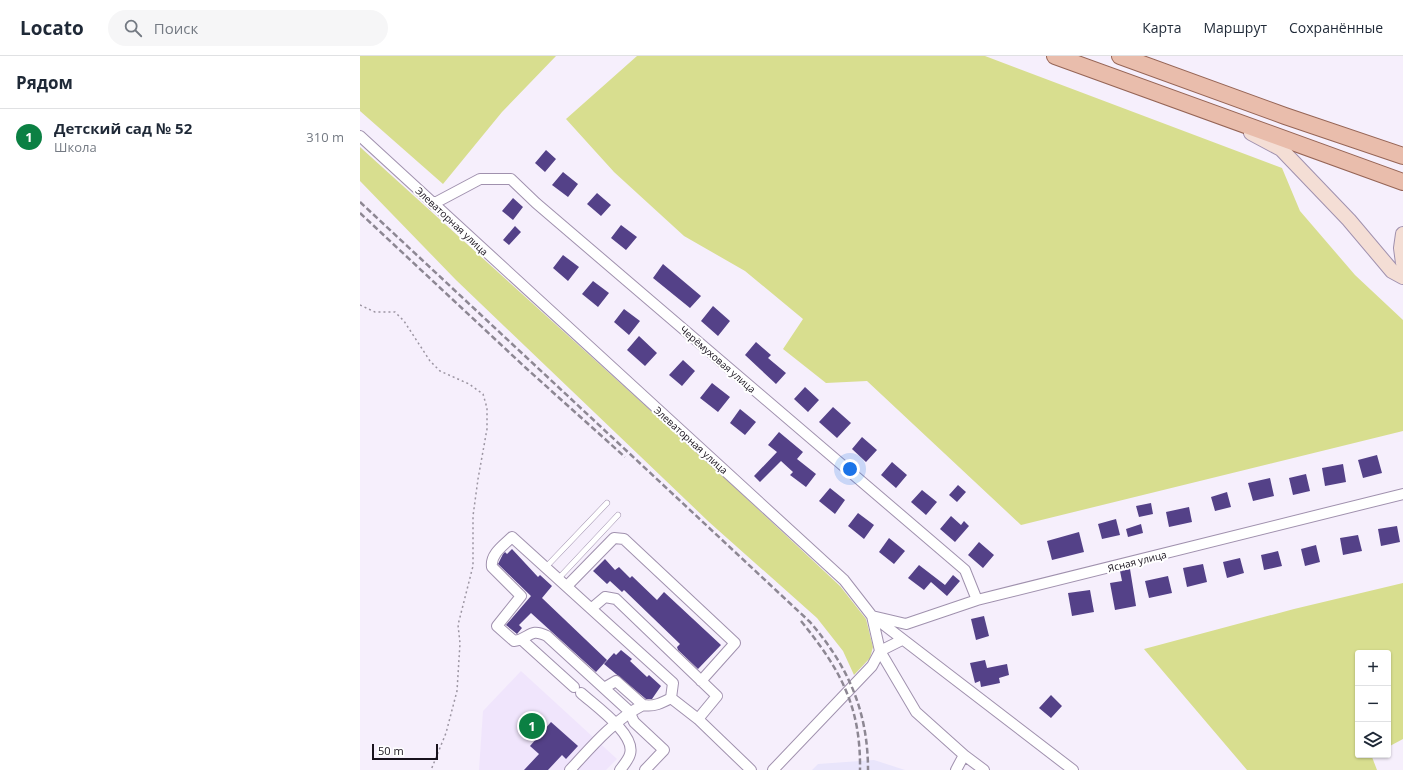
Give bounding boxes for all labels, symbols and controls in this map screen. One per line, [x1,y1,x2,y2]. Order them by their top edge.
search box [108,10,388,46]
text: Locato [20,15,84,41]
icon: search [122,17,144,39]
text: Поиск [154,18,198,38]
text: Карта [1142,18,1181,37]
text: Маршрут [1203,18,1267,37]
text: Сохранённые [1289,18,1383,37]
text: Рядом [16,71,73,94]
text: Детский сад № 52 [54,118,192,138]
text: 1 [25,128,33,146]
text: 310 m [306,128,344,146]
text: Школа [54,138,97,156]
street label: Элеваторная улица [413,184,491,258]
street label: Черёмуховая улица [677,322,759,396]
street label: Элеваторная улица [651,403,731,477]
your location [840,459,860,479]
street label: Ясная улица [1106,547,1168,575]
map controls [1355,650,1391,758]
button: + [1355,650,1391,686]
button: − [1355,686,1391,722]
pin: 1 [519,711,545,741]
button: layers [1355,722,1391,758]
scale bar [372,742,438,761]
text: 50 m [378,743,404,758]

